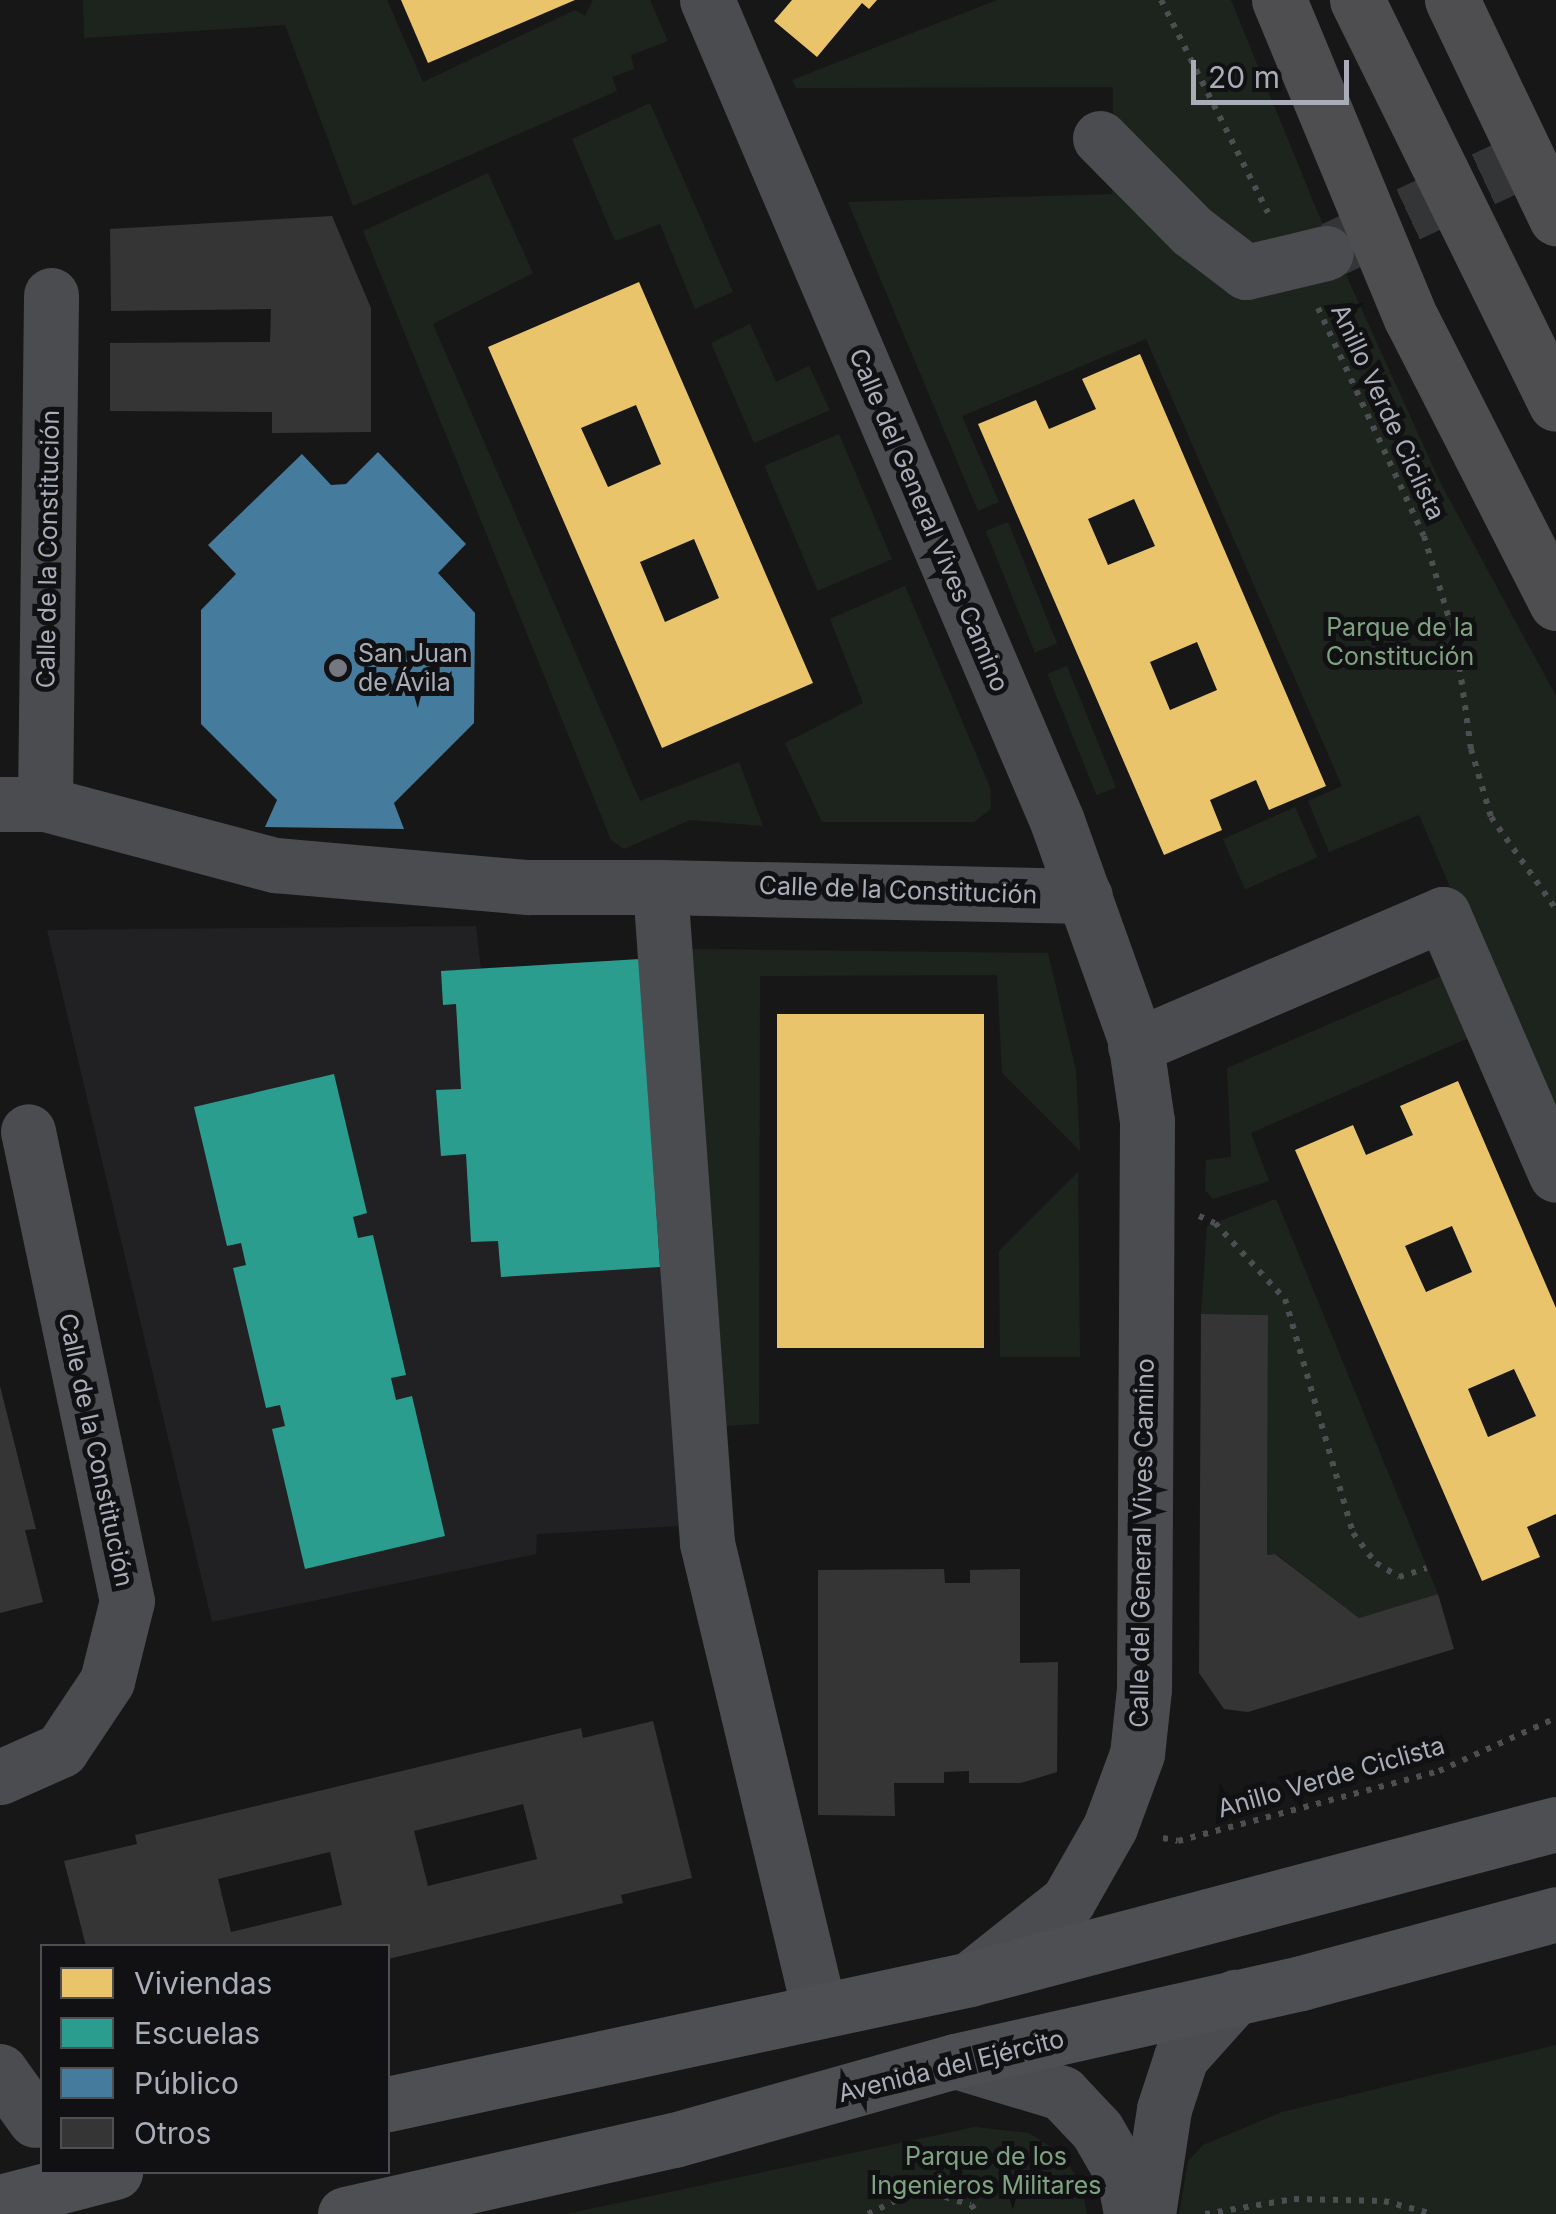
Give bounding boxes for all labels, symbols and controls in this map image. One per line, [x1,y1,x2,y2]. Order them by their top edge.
scale bar [1196,40,1354,102]
text: 20 m [1208,59,1280,95]
street label: Anillo Verde Ciclista [1325,299,1451,525]
street label: Calle del General Vives Camino [843,344,1015,696]
street label: Calle de la Constitución [31,409,65,689]
park label: Parque de la Constitución [1326,613,1474,672]
place label: San Juan de Ávila [358,639,468,698]
marker: San Juan de Ávila [327,657,349,679]
street label: Calle de la Constitución [758,870,1038,910]
street label: Calle de la Constitución [52,1311,140,1589]
street label: Calle del General Vives Camino [1124,1358,1160,1728]
street label: Anillo Verde Ciclista [1214,1730,1448,1824]
legend [40,1944,390,2174]
text: Viviendas [134,1965,272,2001]
text: Escuelas [134,2015,260,2051]
street label: Avenida del Ejército [835,2023,1067,2109]
text: Público [134,2065,239,2101]
text: Otros [134,2115,211,2151]
park label: Parque de los Ingenieros Militares [871,2142,1101,2201]

